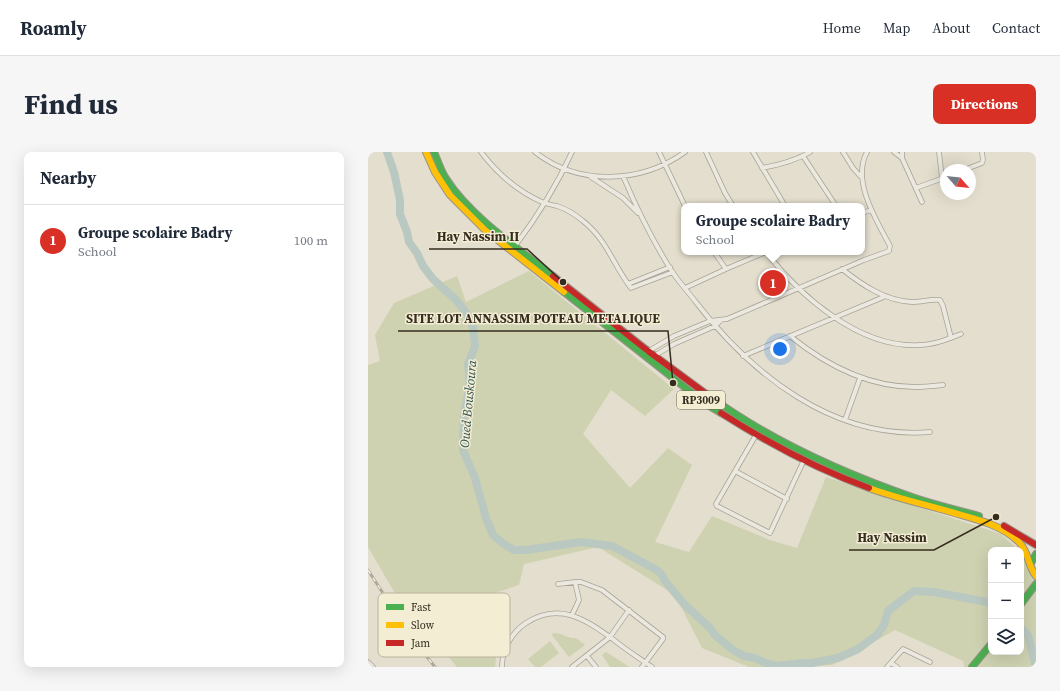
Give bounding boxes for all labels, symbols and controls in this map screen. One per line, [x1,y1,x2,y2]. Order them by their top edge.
text: Roamly [20,15,87,41]
text: Home [823,18,861,38]
text: Map [883,18,910,38]
text: About [932,18,970,38]
text: Contact [992,18,1040,38]
button: Directions [933,84,1036,124]
text: Find us [24,85,118,123]
north arrow [940,164,976,200]
text: Nearby [40,166,96,190]
popup [681,203,865,255]
text: Groupe scolaire Badry [696,210,850,231]
text: Groupe scolaire Badry [78,222,232,243]
callout: Hay Nassim II [429,224,527,249]
text: Hay Nassim II [437,228,519,245]
text: School [696,231,734,248]
text: 1 [49,232,57,249]
text: 100 m [294,232,328,249]
text: School [78,243,117,260]
pin: 1 [760,268,786,298]
callout: SITE LOT ANNASSIM POTEAU METALIQUE [398,306,668,331]
text: SITE LOT ANNASSIM POTEAU METALIQUE [406,310,660,327]
your location [770,339,790,359]
water label: Oued Bouskoura [456,359,480,449]
road number: RP3009 [677,391,725,409]
callout: Hay Nassim [849,525,934,550]
text: Hay Nassim [857,529,927,546]
map controls [988,547,1024,655]
button: + [988,547,1024,583]
button: − [988,583,1024,619]
legend [378,593,510,657]
text: Fast [411,600,431,615]
text: Slow [411,618,435,633]
button: layers [988,619,1024,655]
text: Jam [410,636,430,651]

